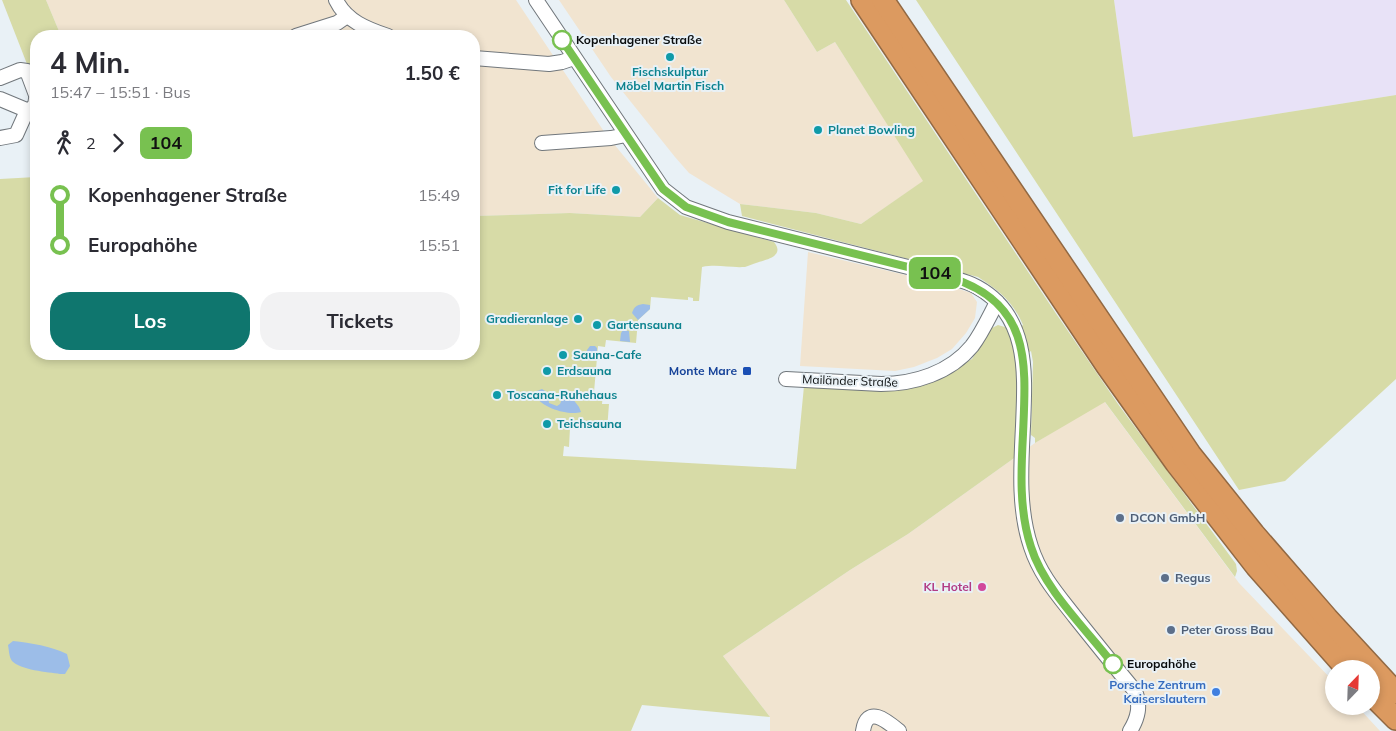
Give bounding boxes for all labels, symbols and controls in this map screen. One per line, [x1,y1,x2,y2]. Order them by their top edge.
marker: Kopenhagener Straße [552,30,572,50]
place label: Kopenhagener Straße [576,32,702,47]
text: 4 Min. [50,45,130,80]
marker: Fischskulptur Möbel Martin Fisch [664,51,676,63]
text: 1.50 € [404,61,460,85]
place label: Fischskulptur Möbel Martin Fisch [616,64,724,93]
text: 15:47 – 15:51 · Bus [50,82,191,102]
place label: Planet Bowling [828,122,915,137]
marker: Planet Bowling [812,124,824,136]
icon: walk [50,129,78,157]
icon: forward [104,129,132,157]
text: 104 [150,131,182,154]
text: 2 [86,133,96,153]
place label: Fit for Life [548,182,606,197]
text: Kopenhagener Straße [88,183,287,207]
marker: Fit for Life [610,184,622,196]
text: 15:49 [418,185,460,205]
text: Europahöhe [88,233,197,257]
text: 15:51 [418,235,460,255]
line badge: 104 [906,257,964,289]
text: 104 [919,261,951,284]
button: Los [50,292,250,350]
button: Tickets [260,292,460,350]
place label: Gradieranlage [486,311,568,326]
marker: Gradieranlage [572,313,584,325]
place label: Gartensauna [607,317,682,332]
marker: Gartensauna [591,319,603,331]
place label: Sauna-Cafe [573,347,642,362]
marker: Sauna-Cafe [557,349,569,361]
place label: Erdsauna [557,363,611,378]
place label: Monte Mare [669,363,737,378]
marker: Erdsauna [541,365,553,377]
marker: Monte Mare [741,365,753,377]
street label: Mailänder Straße [802,371,898,390]
place label: Toscana-Ruhehaus [507,387,617,402]
marker: Toscana-Ruhehaus [491,389,503,401]
place label: Teichsauna [557,416,622,431]
marker: Teichsauna [541,418,553,430]
place label: DCON GmbH [1130,510,1205,525]
marker: DCON GmbH [1114,512,1126,524]
place label: Regus [1175,570,1210,585]
marker: Regus [1159,572,1171,584]
place label: KL Hotel [923,579,972,594]
marker: KL Hotel [976,581,988,593]
place label: Peter Gross Bau [1181,622,1273,637]
marker: Peter Gross Bau [1165,624,1177,636]
marker: Europahöhe [1103,654,1123,674]
place label: Europahöhe [1127,656,1196,671]
north arrow [1325,660,1380,715]
map controls [1325,660,1380,715]
place label: Porsche Zentrum Kaiserslautern [1109,677,1206,706]
marker: Porsche Zentrum Kaiserslautern [1210,686,1222,698]

